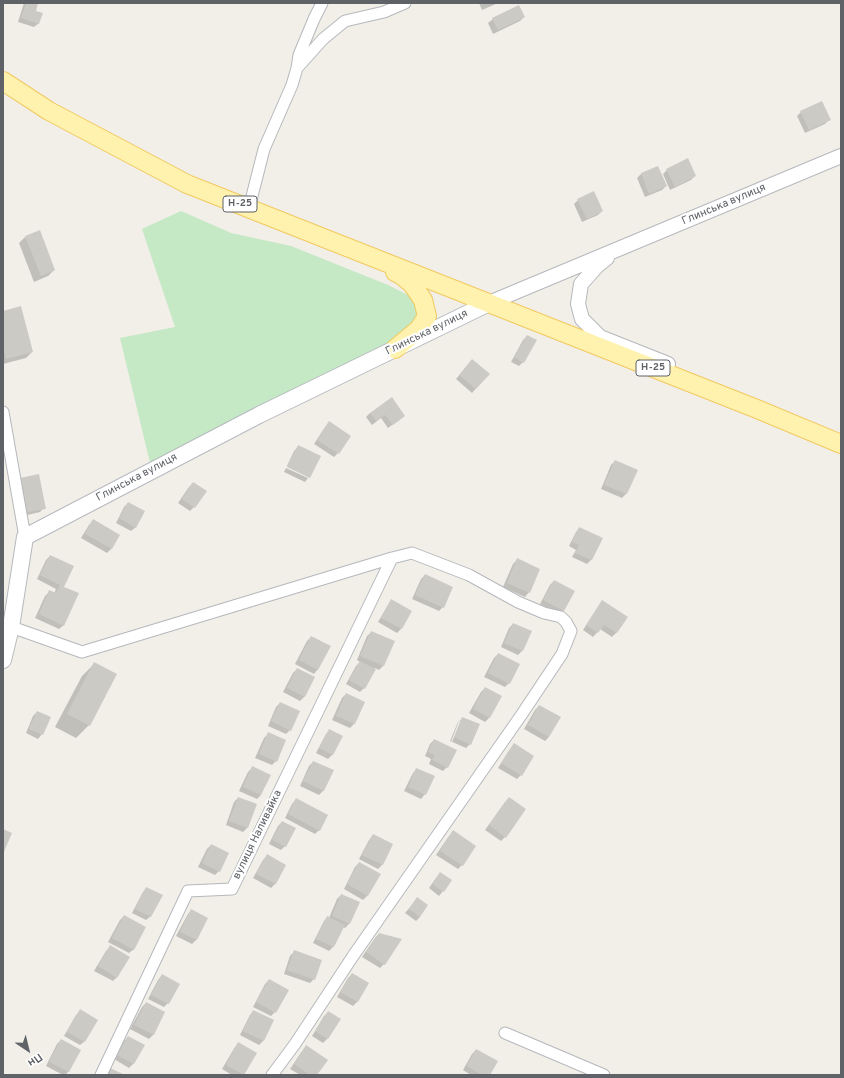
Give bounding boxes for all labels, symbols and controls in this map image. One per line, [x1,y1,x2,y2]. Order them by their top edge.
street label: Глинська вулиця [680,181,768,229]
road number: Н-25 [223,196,257,212]
street label: Глинська вулиця [384,307,470,359]
road number: Н-25 [636,360,670,376]
street label: Глинська вулиця [94,451,180,505]
street label: вулиця Наливайка [231,788,285,882]
north arrow [8,1030,48,1070]
text: Пн [25,1050,45,1070]

